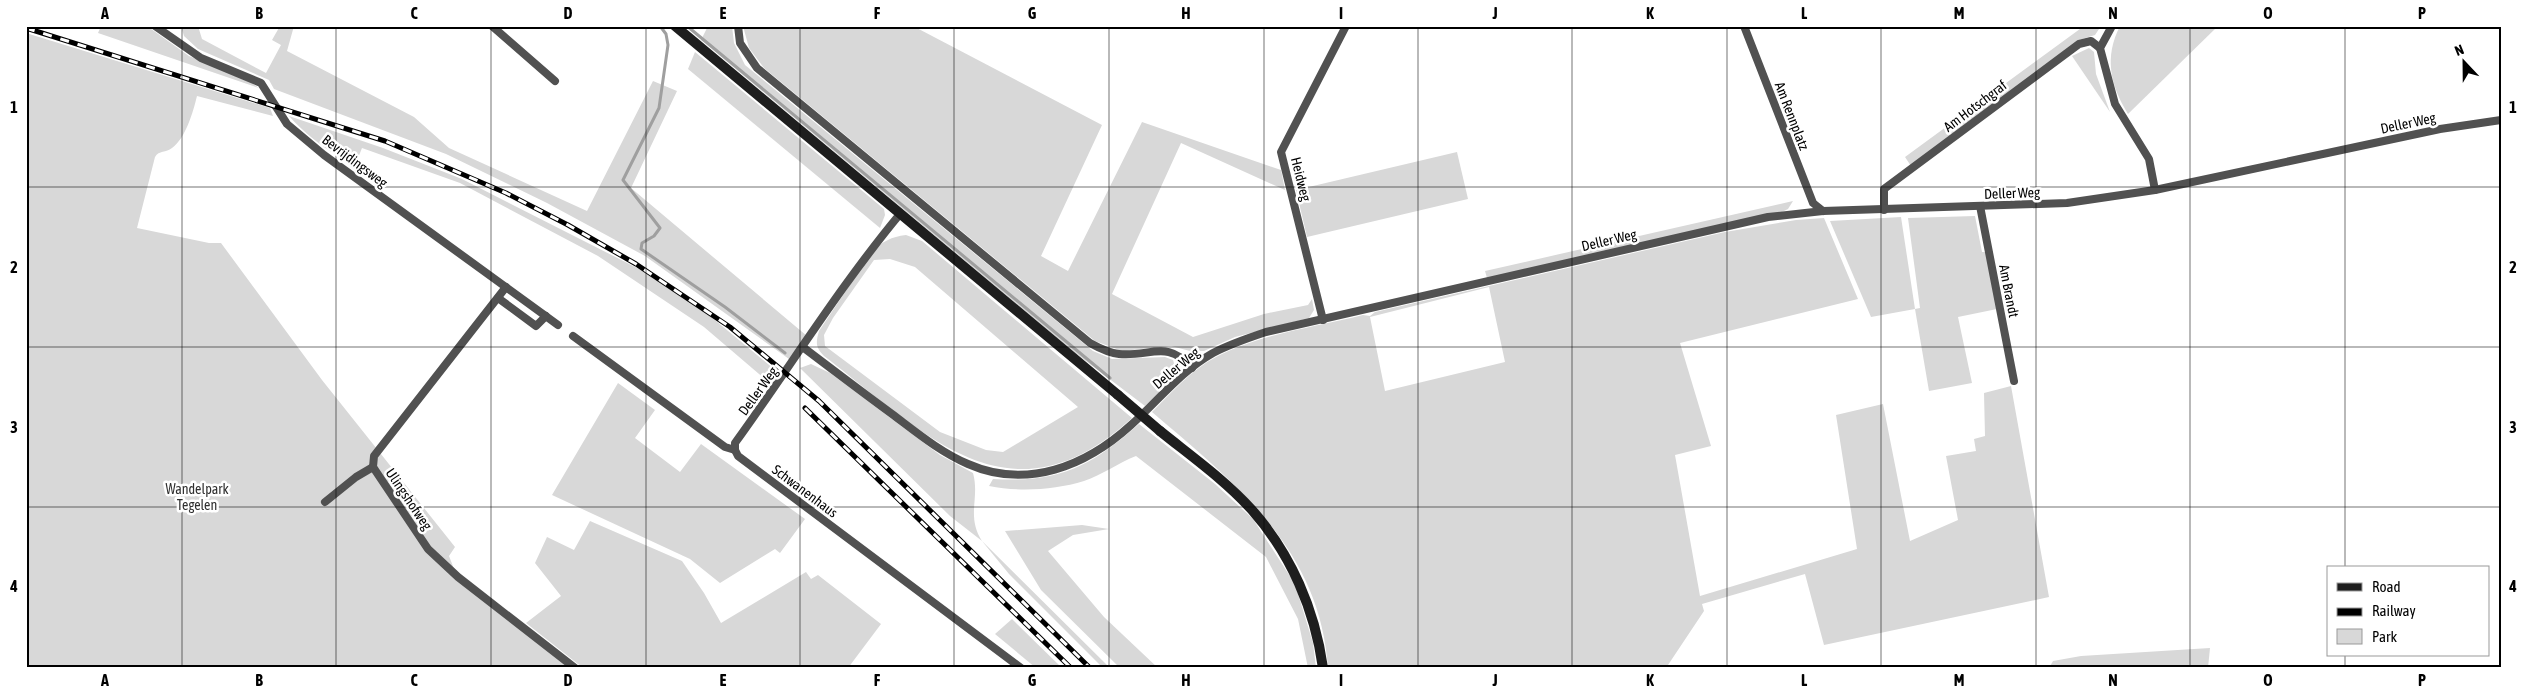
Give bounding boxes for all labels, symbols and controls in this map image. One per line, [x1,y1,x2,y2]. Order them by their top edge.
text: A [100,4,109,22]
text: B [255,4,263,22]
text: C [410,4,418,22]
text: D [564,4,573,22]
text: E [720,4,727,22]
text: F [874,4,881,22]
text: G [1028,4,1037,22]
text: H [1181,4,1191,22]
text: I [1339,4,1343,22]
text: J [1491,4,1498,22]
text: K [1646,4,1654,22]
text: L [1801,4,1808,22]
text: M [1954,4,1964,22]
text: N [2108,4,2118,22]
text: O [2263,4,2273,22]
text: P [2418,4,2426,22]
north arrow [2440,38,2490,88]
text: N [2452,41,2466,59]
street label: Am Hotschgraf [1940,77,2010,135]
street label: Am Rennplatz [1772,80,1812,152]
text: 1 [10,98,18,116]
text: 1 [2509,98,2517,116]
street label: Deller Weg [2379,109,2437,137]
street label: Bevrijdingsweg [319,131,391,191]
street label: Heidweg [1288,155,1314,203]
street label: Deller Weg [1984,184,2040,202]
street label: Deller Weg [1580,226,1638,254]
text: 2 [10,258,18,276]
text: 2 [2509,258,2517,276]
street label: Am Brandt [1996,263,2022,319]
street label: Deller Weg [1149,344,1203,392]
street label: Deller Weg [735,364,781,418]
text: 3 [10,418,18,436]
text: 3 [2509,418,2517,436]
street label: Schwanenhaus [769,461,841,521]
street label: Ulingshofweg [383,465,435,533]
park label: Wandelpark Tegelen [165,481,229,513]
legend [2327,566,2490,656]
text: 4 [9,577,18,595]
text: 4 [2508,577,2517,595]
text: Road [2372,578,2401,595]
text: Railway [2372,602,2416,619]
text: Park [2372,628,2397,645]
text: A [100,671,109,689]
text: B [255,671,263,689]
text: C [410,671,418,689]
text: D [564,671,573,689]
text: E [720,671,727,689]
text: F [874,671,881,689]
text: G [1028,671,1037,689]
text: H [1181,671,1191,689]
text: I [1339,671,1343,689]
text: J [1491,671,1498,689]
text: K [1646,671,1654,689]
text: L [1801,671,1808,689]
text: M [1954,671,1964,689]
text: N [2108,671,2118,689]
text: O [2263,671,2273,689]
text: P [2418,671,2426,689]

